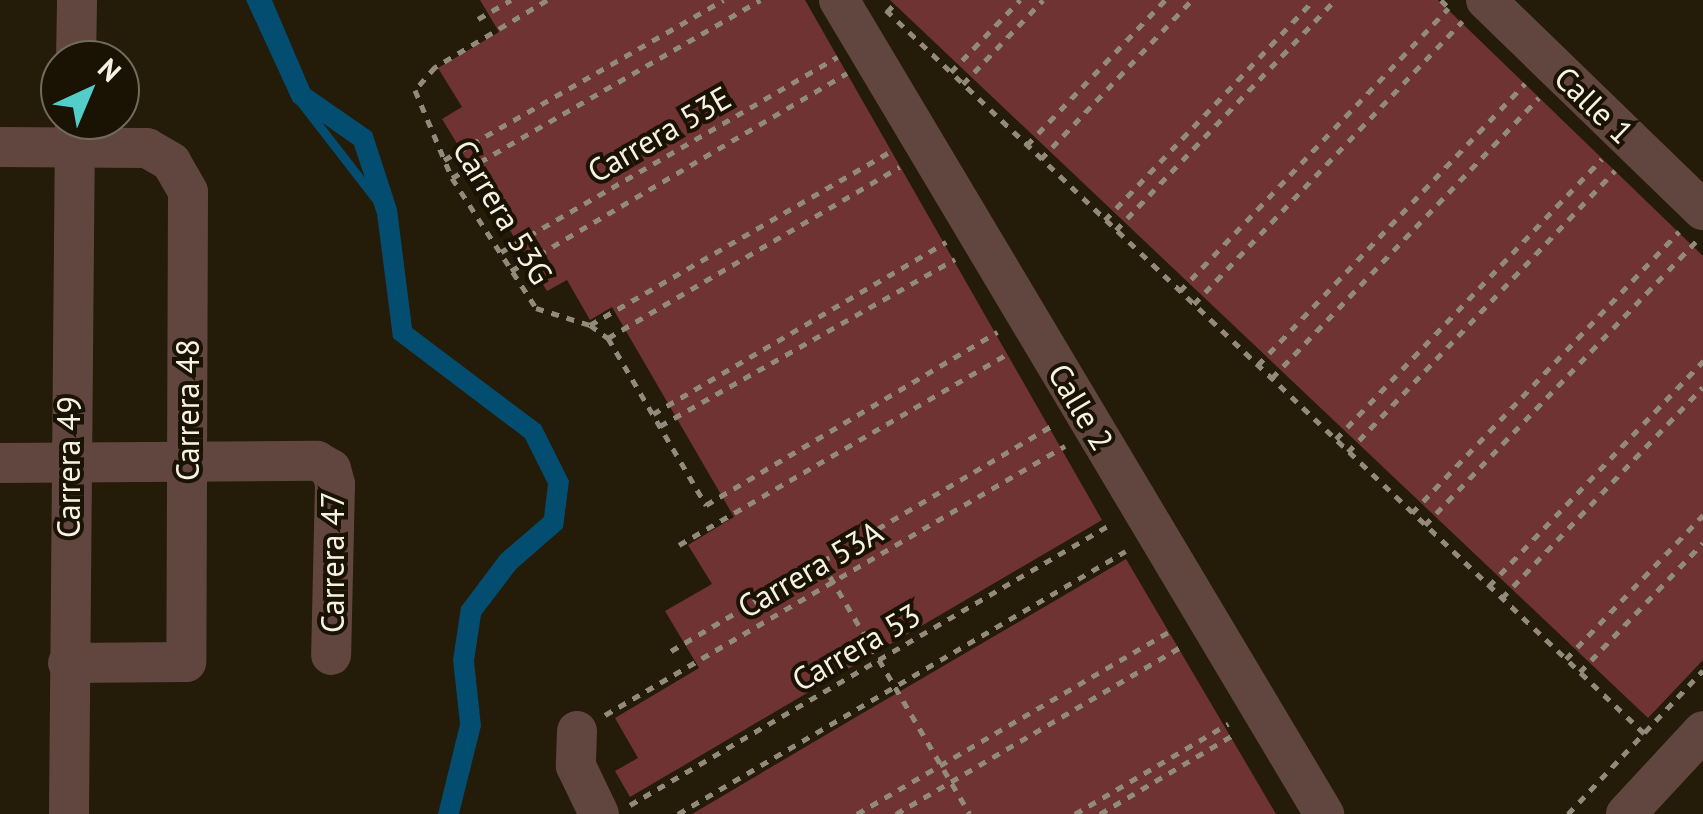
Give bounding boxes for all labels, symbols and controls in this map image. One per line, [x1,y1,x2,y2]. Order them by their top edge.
north arrow [40,40,140,140]
text: N [90,50,129,89]
street label: Calle 1 [1547,58,1641,152]
street label: Carrera 53E [581,78,737,190]
street label: Carrera 53G [445,133,561,291]
street label: Carrera 48 [168,339,206,481]
street label: Calle 2 [1040,357,1122,457]
street label: Carrera 49 [49,396,87,538]
street label: Carrera 47 [313,491,351,633]
street label: Carrera 53A [731,512,889,626]
street label: Carrera 53 [785,595,927,699]

